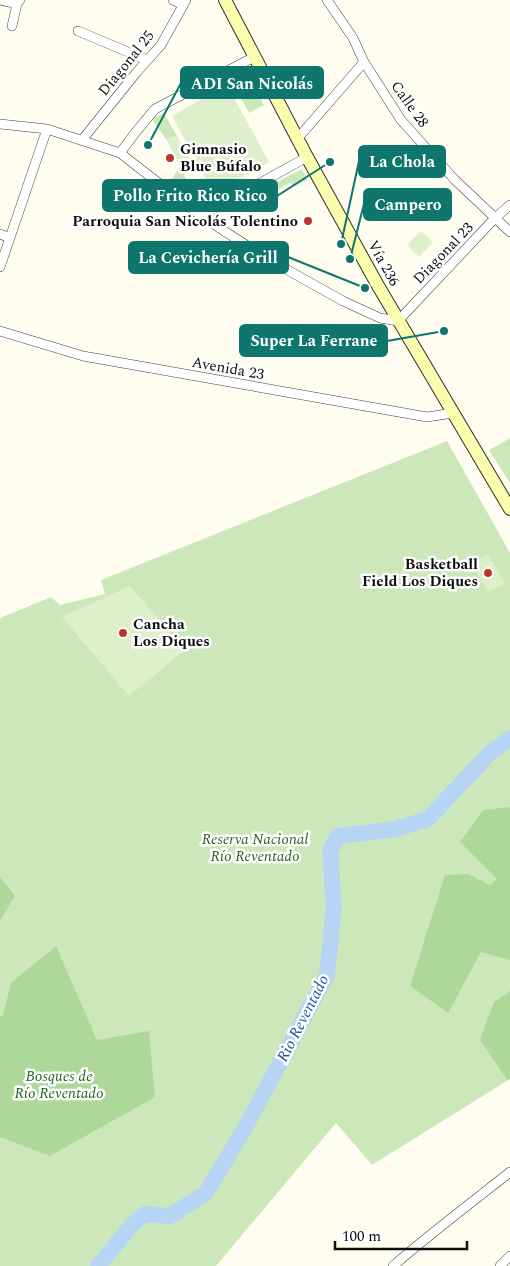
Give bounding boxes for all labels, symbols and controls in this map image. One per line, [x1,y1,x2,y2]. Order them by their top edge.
street label: Diagonal 25 [93,25,160,101]
callout: ADI San Nicolás [181,67,323,98]
text: ADI San Nicolás [191,72,313,96]
street label: Calle 28 [385,76,434,132]
place label: Gimnasio Blue Búfalo [180,138,261,178]
callout: La Chola [359,146,445,177]
text: La Chola [369,150,436,174]
marker: Gimnasio Blue Búfalo [164,152,176,164]
callout: Pollo Frito Rico Rico [103,180,277,211]
text: Pollo Frito Rico Rico [113,184,267,208]
callout: Campero [364,189,451,220]
text: Campero [374,193,442,217]
place label: Parroquia San Nicolás Tolentino [72,210,298,233]
marker: Parroquia San Nicolás Tolentino [302,215,314,227]
street label: Diagonal 23 [408,217,479,290]
street label: Vía 236 [362,236,406,291]
callout: La Cevichería Grill [129,242,288,273]
text: La Cevichería Grill [138,246,278,270]
callout: Super La Ferrane [240,325,387,356]
text: Super La Ferrane [250,329,378,353]
street label: Avenida 23 [190,351,266,386]
place label: Basketball Field Los Diques [362,553,478,593]
marker: Basketball Field Los Diques [482,567,494,579]
place label: Cancha Los Diques [133,613,210,653]
marker: Cancha Los Diques [117,627,129,639]
park label: Reserva Nacional Río Reventado [202,828,308,868]
water label: Rio Reventado [271,971,335,1066]
park label: Bosques de Río Reventado [14,1065,104,1105]
scale bar [335,1218,468,1250]
text: 100 m [342,1225,381,1248]

